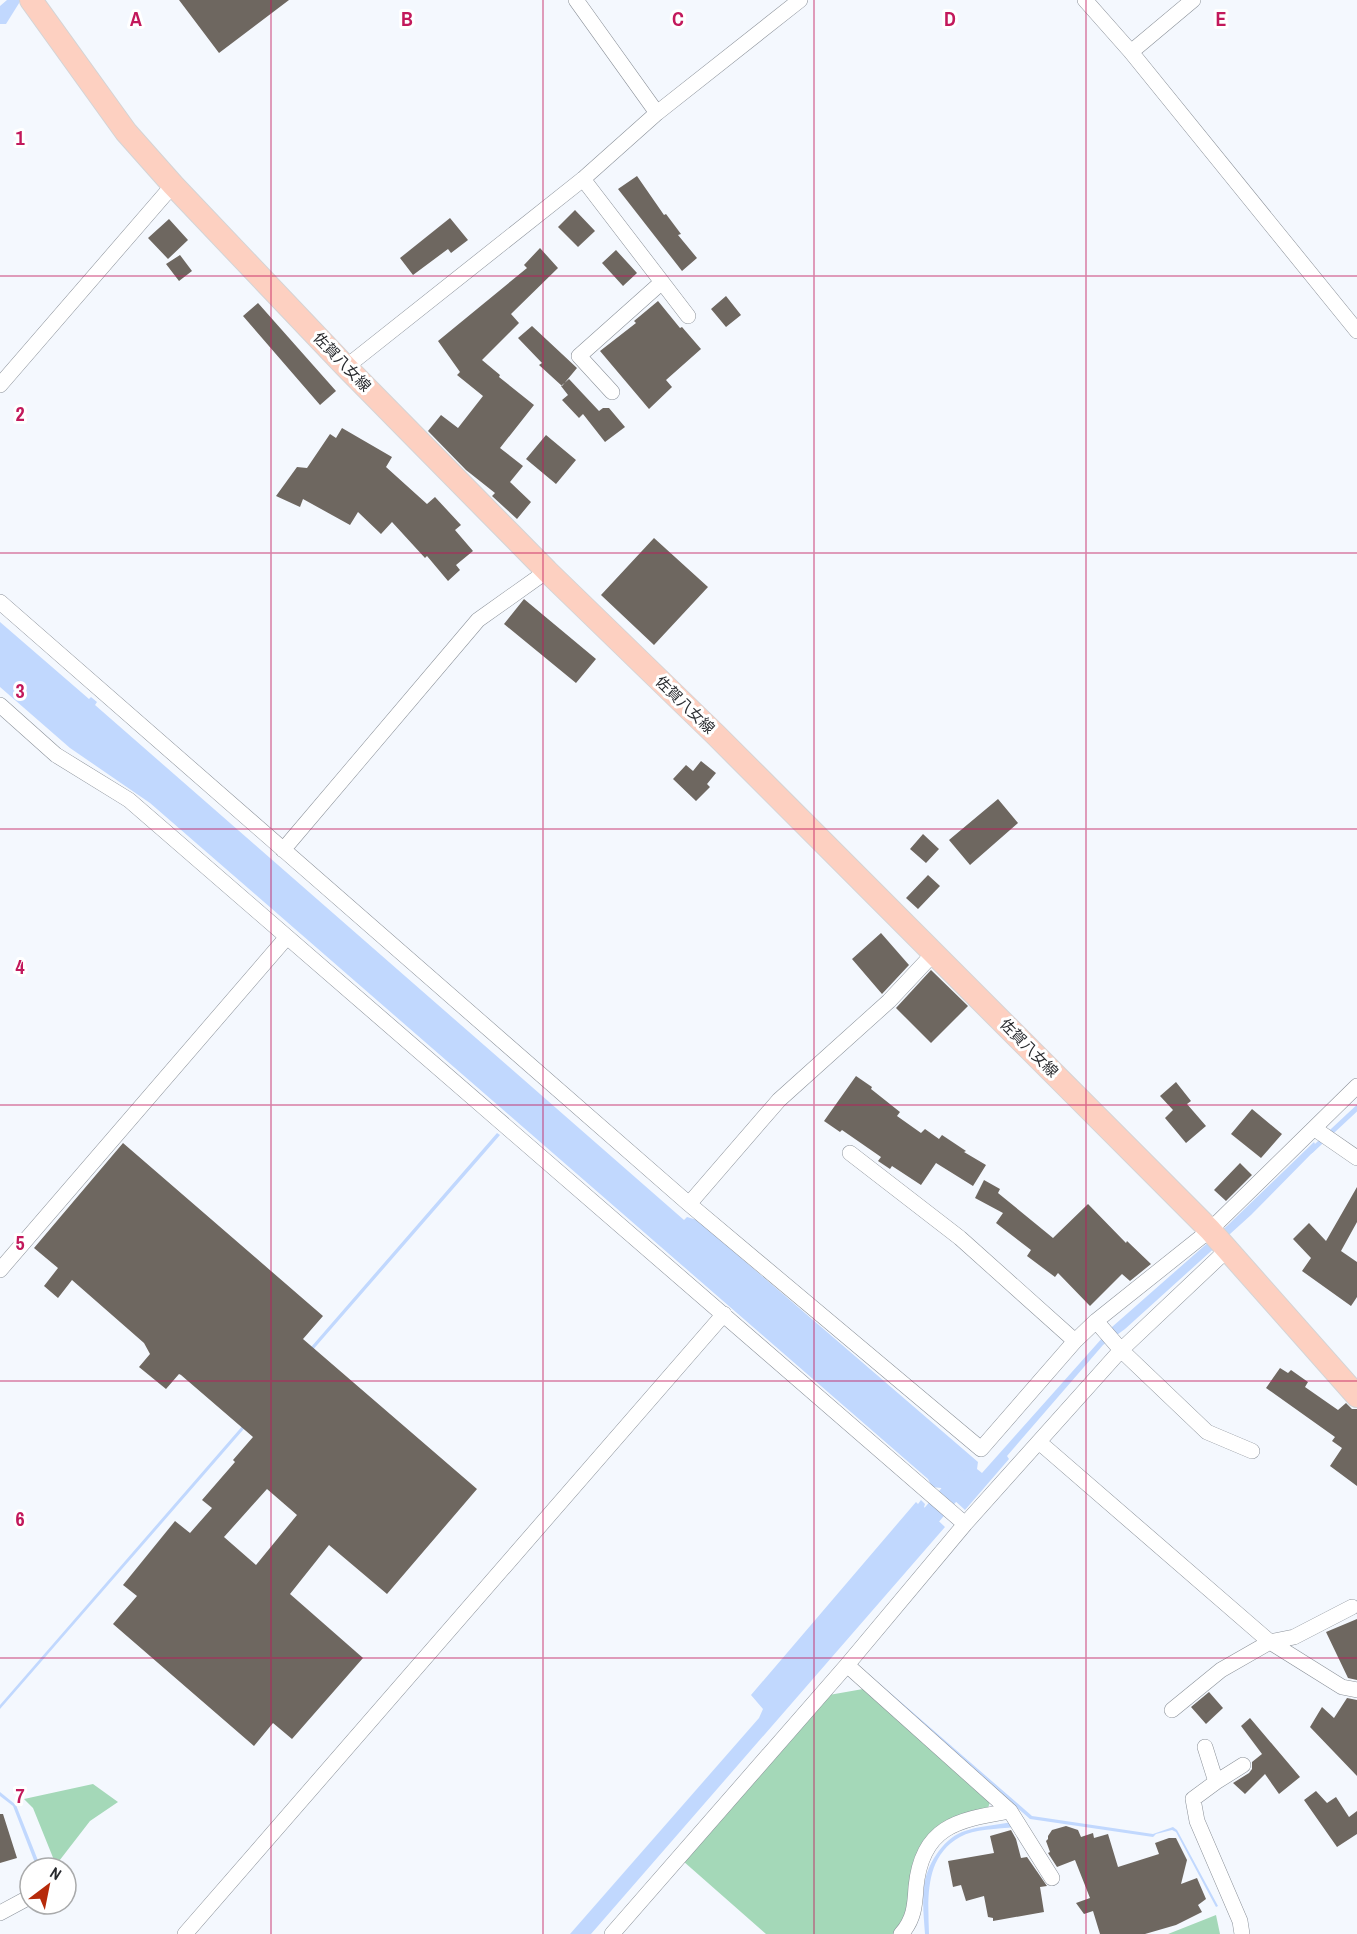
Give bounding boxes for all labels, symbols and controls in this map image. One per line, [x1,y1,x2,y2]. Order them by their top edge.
text: A [130,5,142,32]
text: B [401,5,413,32]
text: C [672,5,684,32]
text: D [944,5,956,32]
text: E [1216,5,1227,32]
text: 1 [15,124,25,151]
street label: 佐賀八女線 [309,327,376,396]
text: 2 [15,400,25,427]
street label: 佐賀八女線 [651,671,720,738]
text: 3 [15,677,25,704]
text: 4 [15,953,25,980]
street label: 佐賀八女線 [995,1014,1063,1082]
text: 5 [15,1229,25,1256]
text: 6 [15,1505,25,1532]
text: 7 [15,1782,25,1809]
north arrow [18,1856,78,1916]
text: N [46,1861,66,1885]

